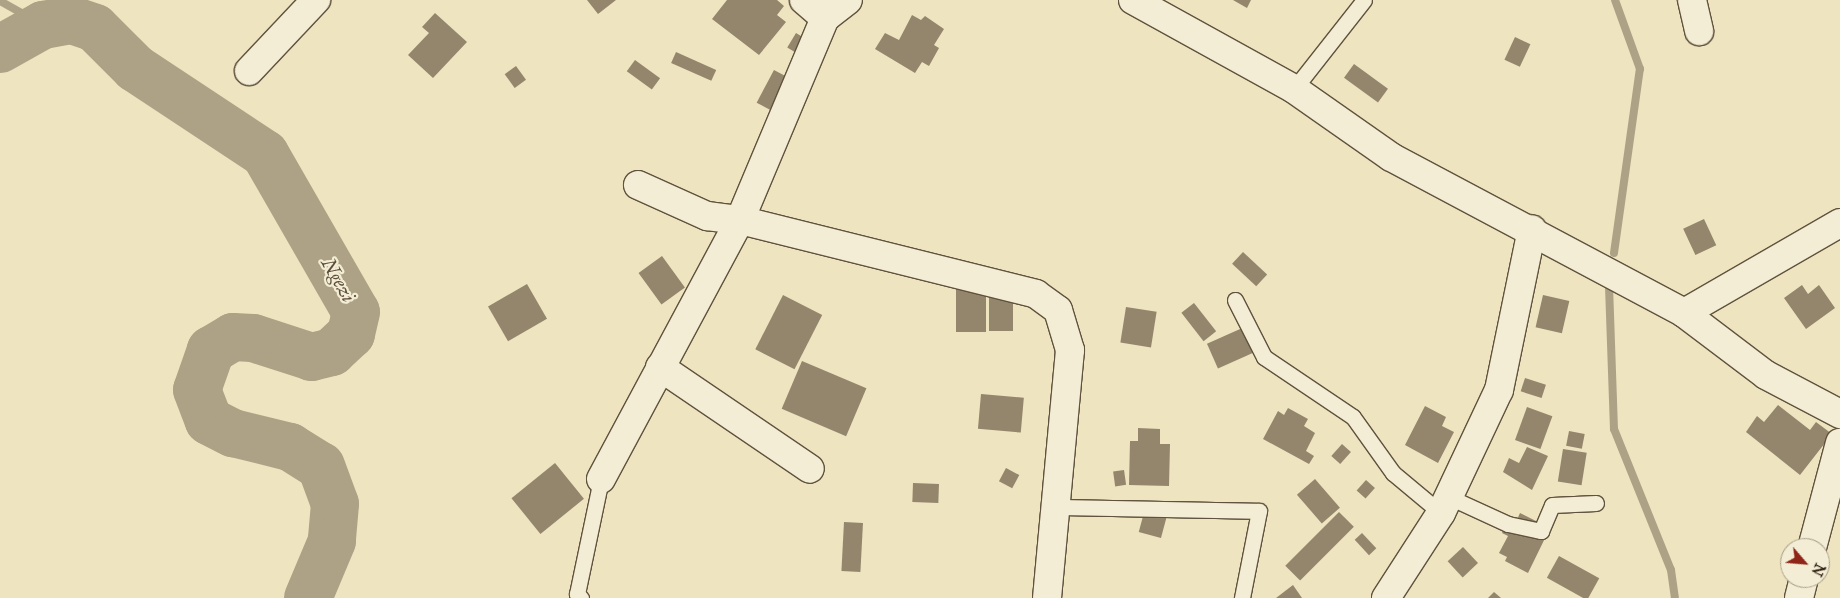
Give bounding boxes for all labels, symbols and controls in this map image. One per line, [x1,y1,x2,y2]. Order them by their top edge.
water label: Ngezi [316,254,360,306]
north arrow [1780,538,1830,588]
text: N [1808,560,1828,579]

